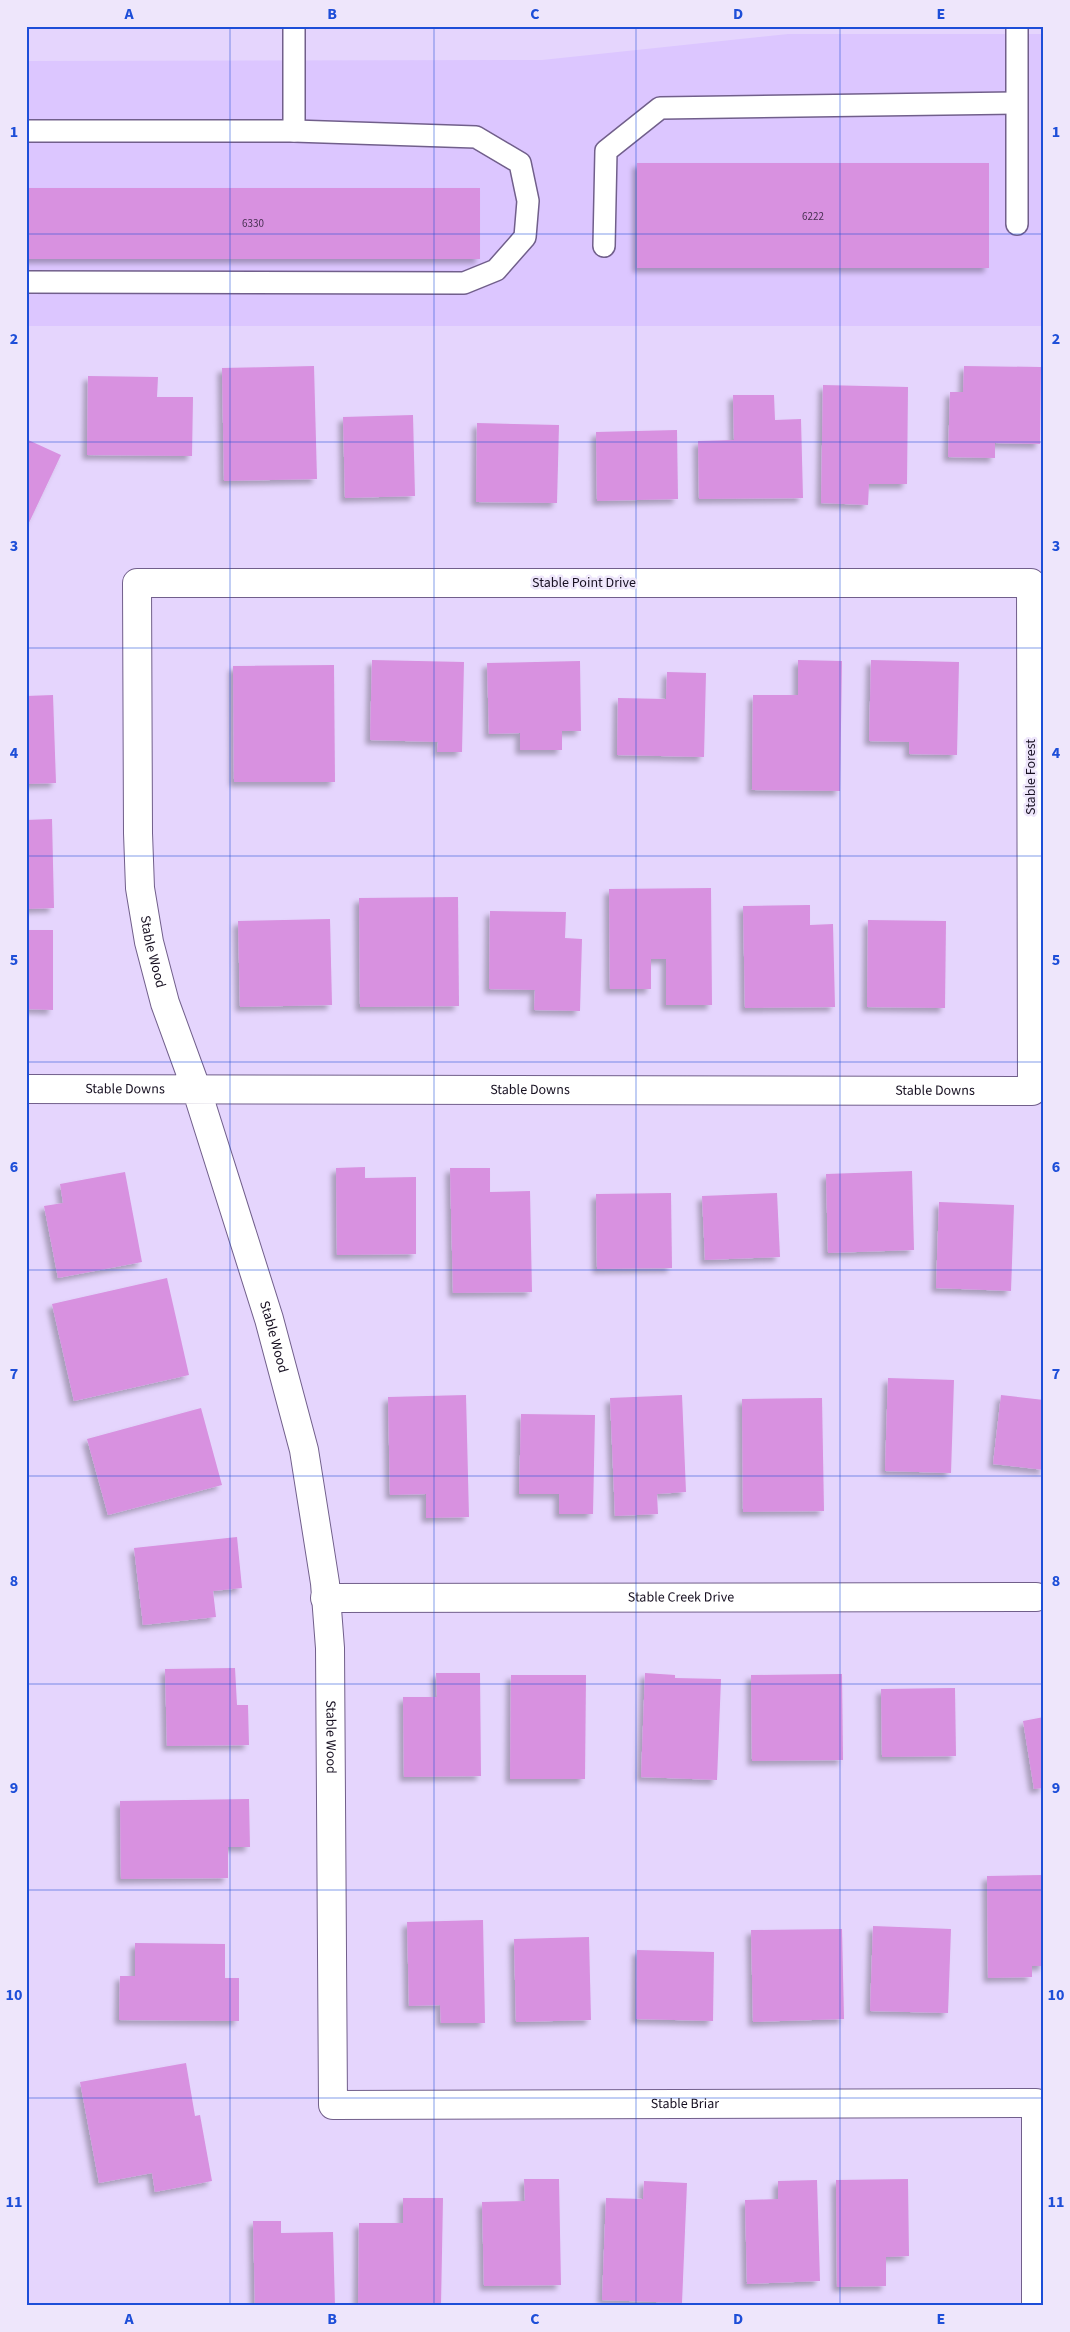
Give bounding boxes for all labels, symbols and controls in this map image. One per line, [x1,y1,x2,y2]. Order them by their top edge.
text: A [123,3,134,25]
text: B [327,3,337,25]
text: C [530,3,540,25]
text: D [733,3,743,25]
text: E [937,3,945,25]
text: 1 [10,121,18,143]
text: 1 [1052,121,1060,143]
house number: 6222 [802,209,824,224]
house number: 6330 [242,216,264,231]
text: 2 [10,328,18,350]
text: 2 [1052,328,1060,350]
text: 3 [10,535,18,557]
text: 3 [1052,535,1060,557]
street label: Stable Point Drive [532,573,636,593]
street label: Stable Forest [1021,739,1041,815]
text: 4 [10,742,19,764]
text: 4 [1052,742,1061,764]
street label: Stable Wood [135,914,171,990]
text: 5 [10,949,18,971]
text: 5 [1052,949,1060,971]
street label: Stable Downs [85,1079,165,1099]
street label: Stable Downs [490,1080,570,1100]
street label: Stable Downs [895,1081,975,1101]
text: 6 [10,1156,18,1178]
text: 6 [1052,1156,1060,1178]
street label: Stable Wood [254,1298,293,1375]
text: 7 [10,1363,18,1385]
text: 7 [1052,1363,1060,1385]
text: 8 [10,1570,18,1592]
text: 8 [1052,1570,1060,1592]
street label: Stable Creek Drive [628,1587,734,1608]
street label: Stable Wood [320,1700,341,1774]
text: 9 [10,1777,18,1799]
text: 9 [1052,1777,1060,1799]
text: 10 [6,1984,22,2006]
text: 10 [1048,1984,1064,2006]
street label: Stable Briar [651,2094,719,2114]
text: 11 [6,2191,22,2213]
text: 11 [1048,2191,1064,2213]
text: A [123,2308,134,2330]
text: B [327,2308,337,2330]
text: C [530,2308,540,2330]
text: D [733,2308,743,2330]
text: E [937,2308,945,2330]

